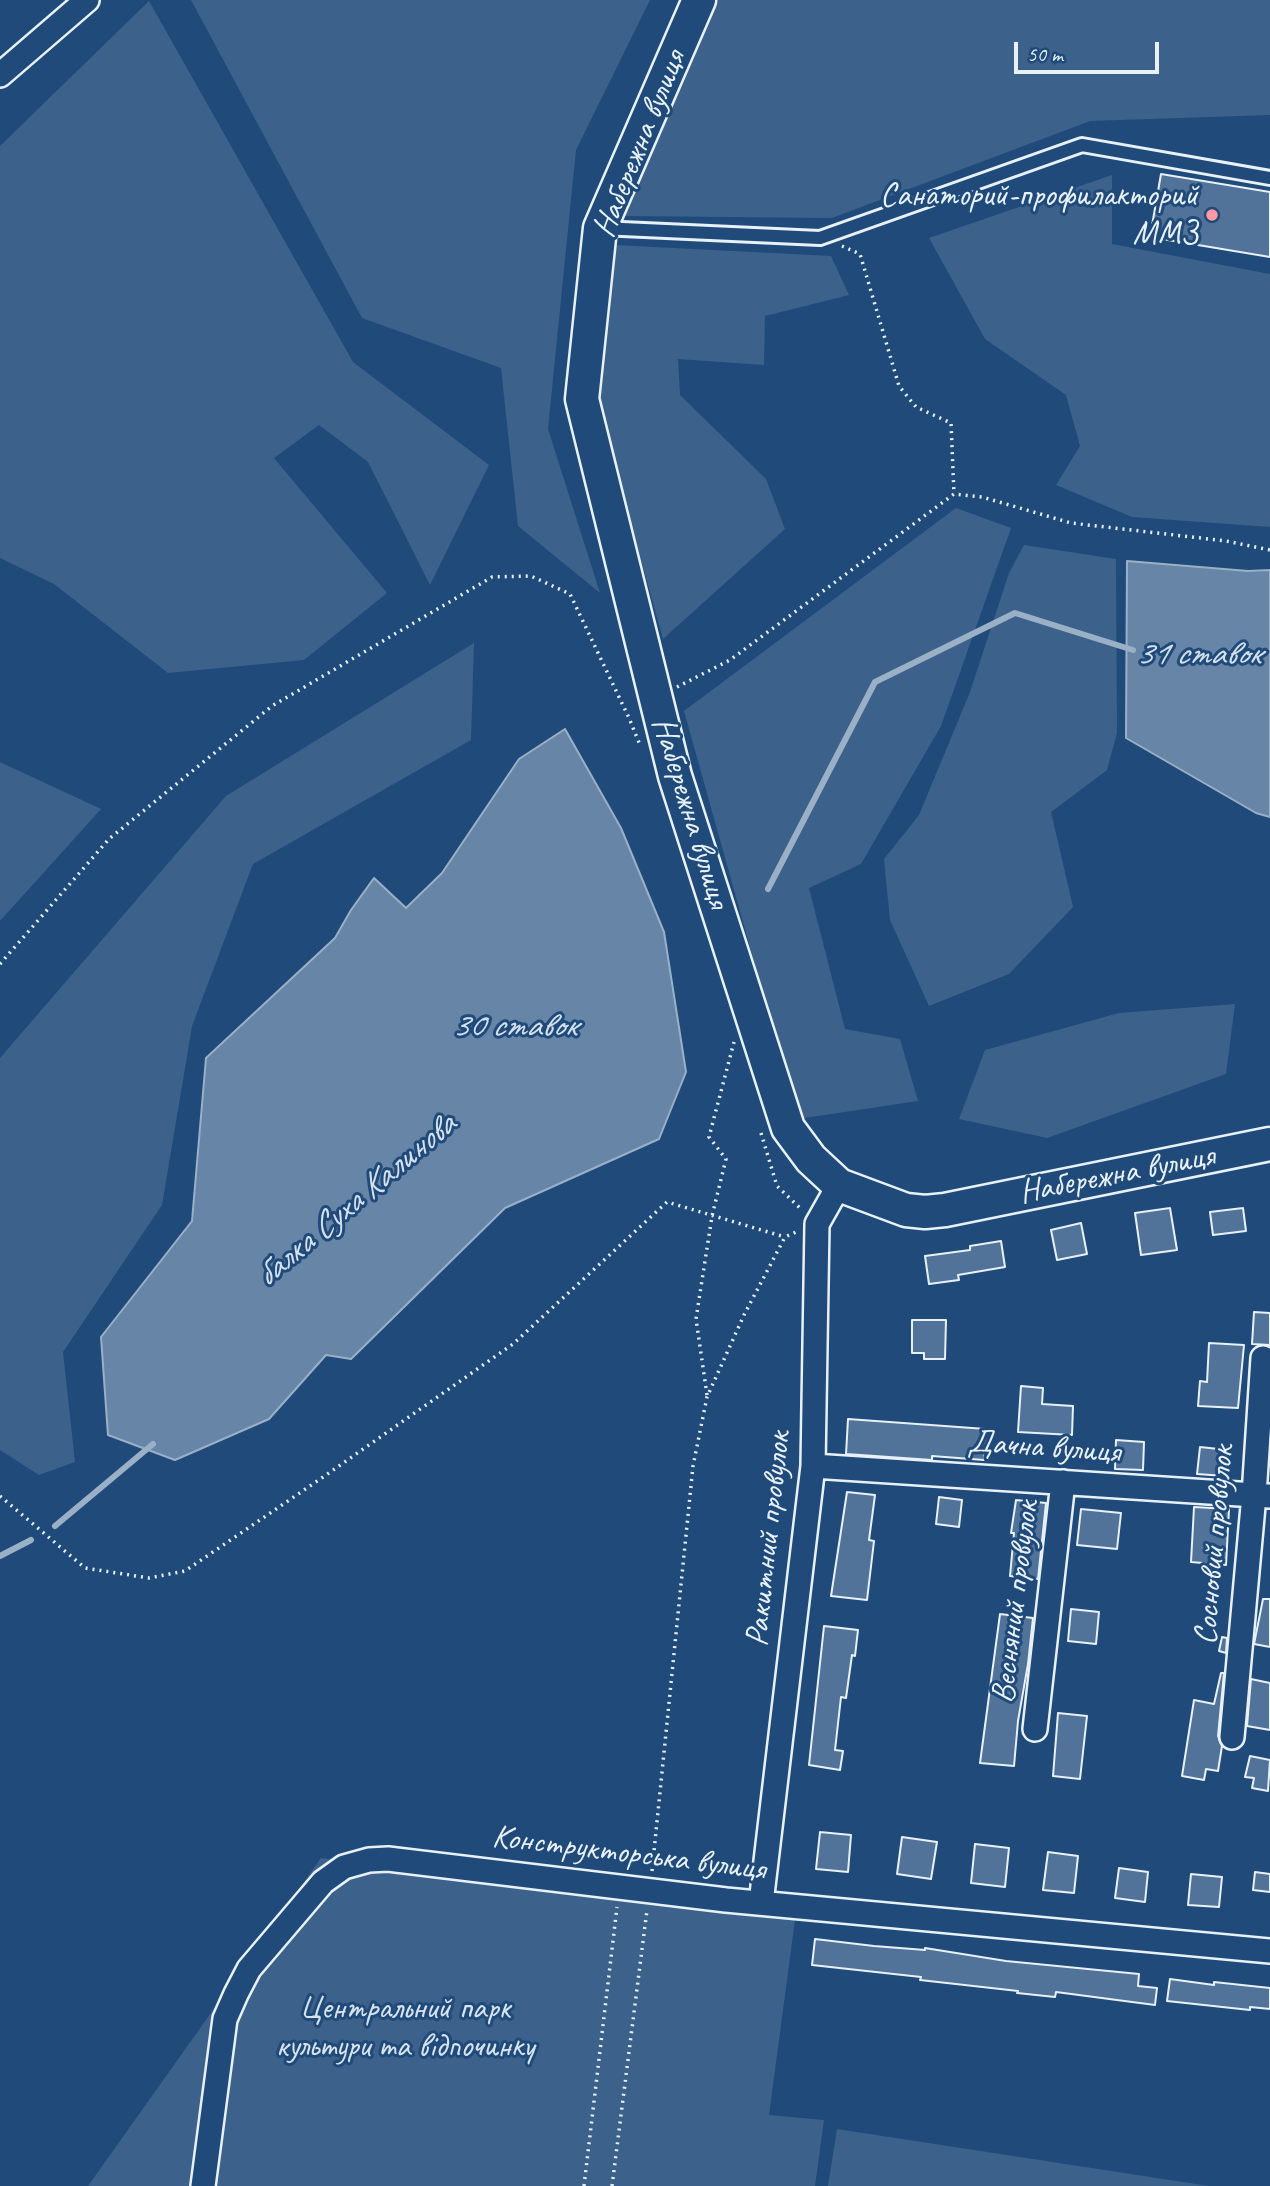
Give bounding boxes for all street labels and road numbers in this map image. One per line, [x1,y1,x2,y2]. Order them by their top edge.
street label: Набережна вулиця [585,45,695,243]
street label: Набережна вулиця [642,713,738,913]
street label: Набережна вулиця [1016,1137,1218,1213]
street label: Дачна вулиця [966,1423,1122,1473]
street label: Ракитний провулок [738,1430,800,1648]
street label: Сосновий провулок [1187,1443,1243,1647]
street label: Весняний провулок [984,1499,1048,1705]
street label: Конструкторська вулиця [490,1818,768,1890]

